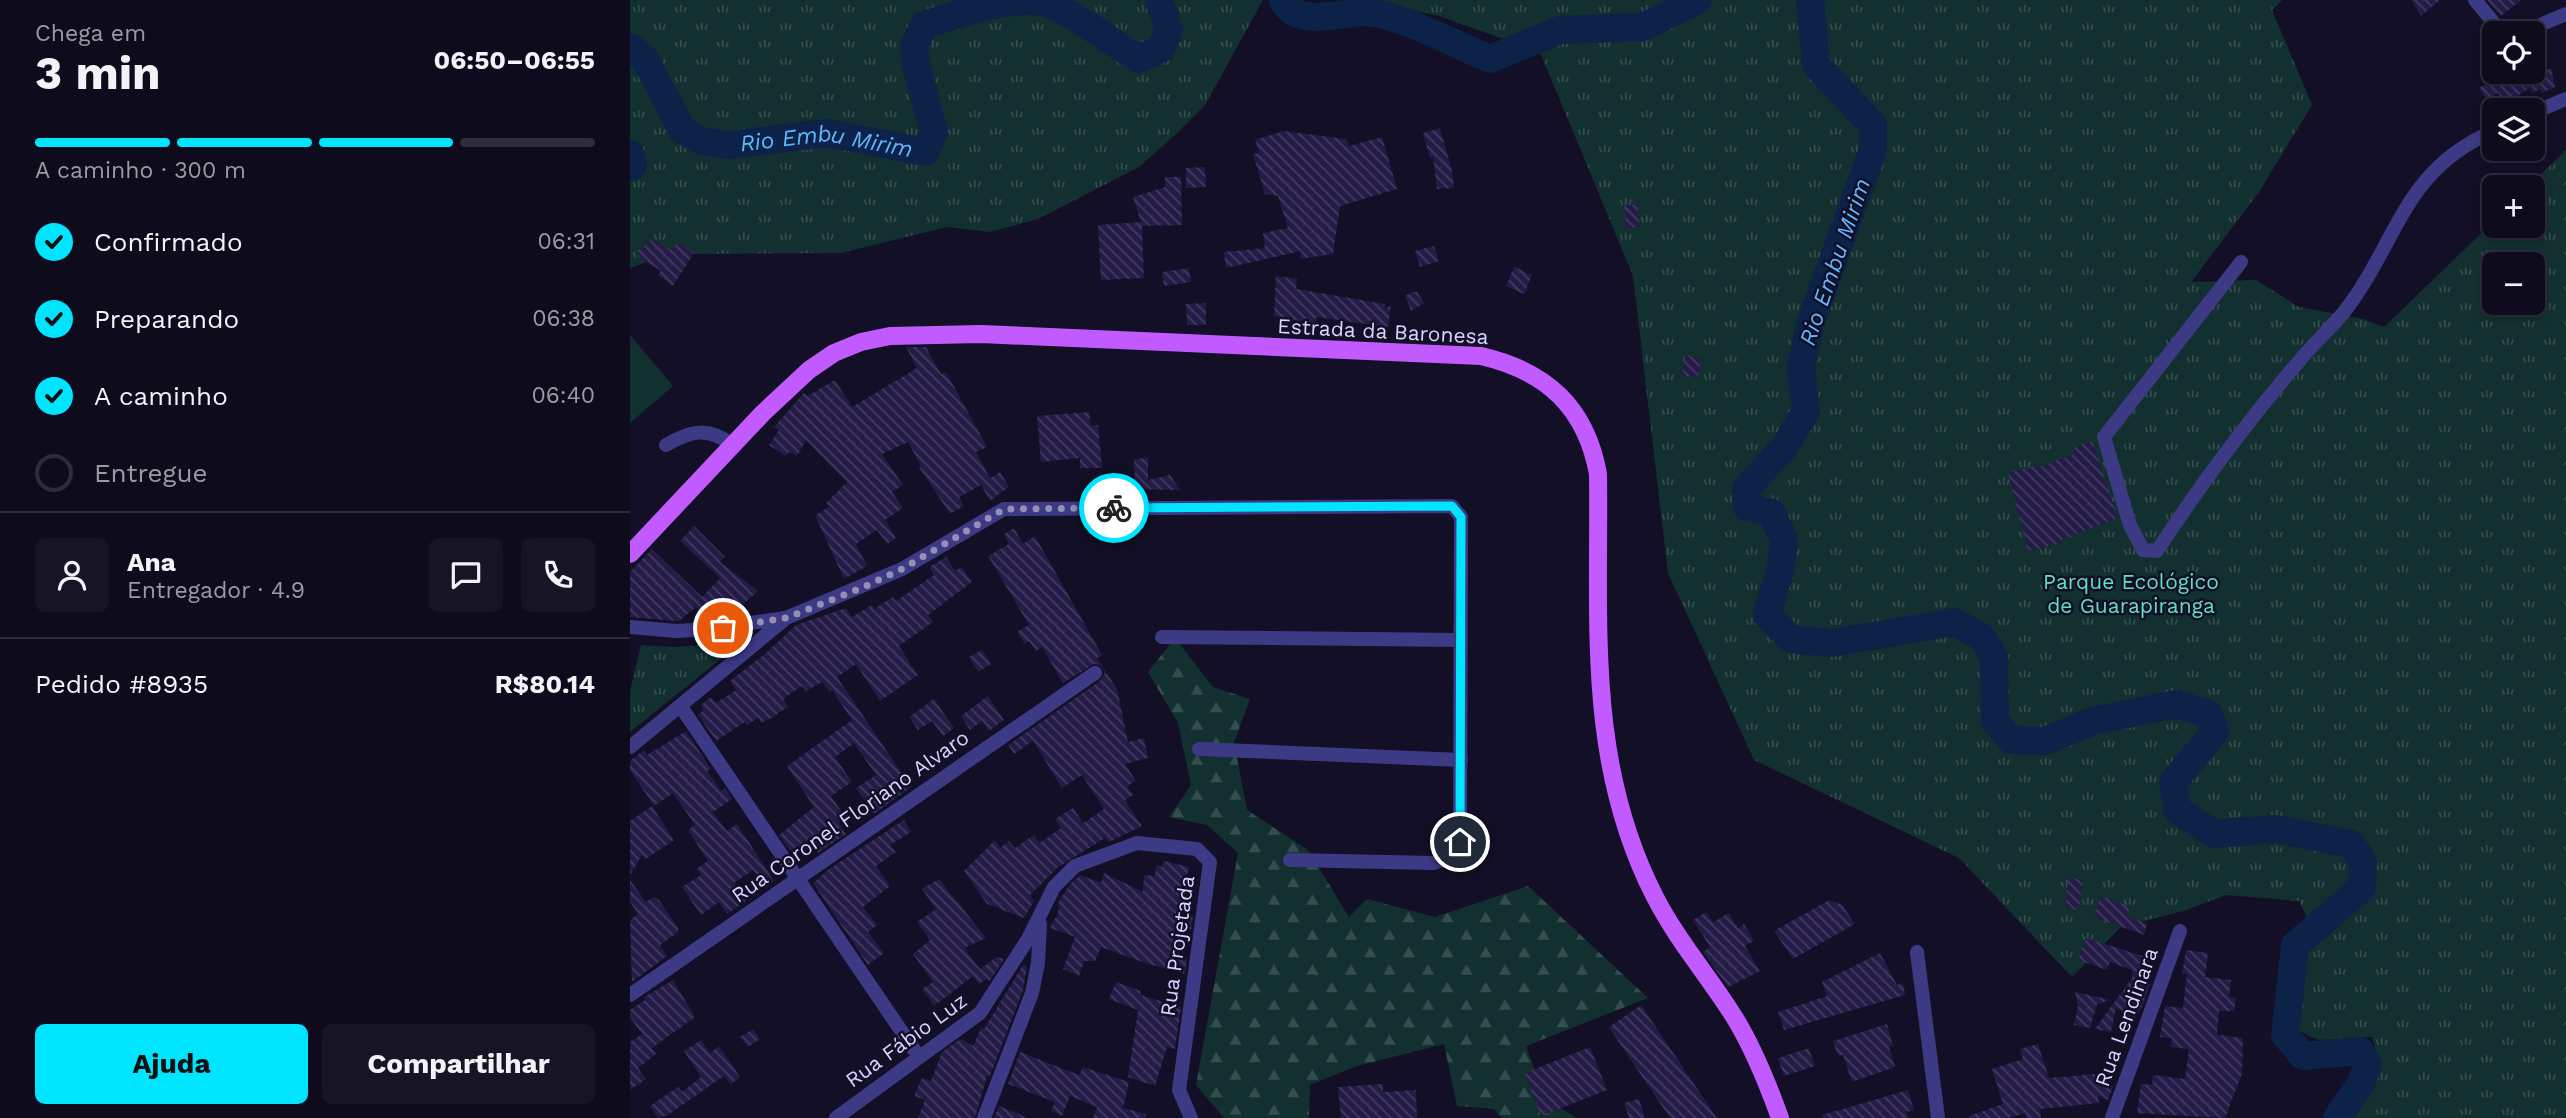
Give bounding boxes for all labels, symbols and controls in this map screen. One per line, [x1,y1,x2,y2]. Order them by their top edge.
text: Chega em [35,20,146,47]
map controls [2482,21,2545,315]
button: locate [2482,21,2545,84]
text: 06:50–06:55 [434,45,595,75]
text: 3 min [35,46,161,100]
button: layers [2482,98,2545,161]
water label: Rio Embu Mirim [738,119,915,163]
text: A caminho · 300 m [35,157,246,184]
water label: Rio Embu Mirim [1794,175,1876,349]
button: + [2482,175,2545,238]
icon: check [35,223,73,261]
text: Confirmado [94,227,243,257]
text: 06:31 [538,228,595,255]
button: − [2482,252,2545,315]
icon: check [35,300,73,338]
text: Preparando [94,304,239,334]
text: 06:38 [532,305,595,332]
street label: Estrada da Baronesa [1277,313,1489,349]
icon: check [35,377,73,415]
text: A caminho [94,381,228,411]
text: 06:40 [532,382,595,409]
text: Entregue [94,458,207,488]
courier [1079,473,1149,543]
icon: bike [1095,489,1133,527]
button: person [35,538,109,612]
button: chat [429,538,503,612]
button: phone [521,538,595,612]
text: Ana [127,547,176,577]
park label: Parque Ecológico de Guarapiranga [2043,569,2219,618]
text: Entregador · 4.9 [127,577,305,604]
pin [693,598,753,658]
icon: bag [704,609,742,647]
text: Pedido #8935 [35,669,208,699]
text: R$80.14 [495,669,595,699]
street label: Rua Coronel Floriano Alvaro [726,724,974,908]
pin [1430,812,1490,872]
icon: home [1441,823,1479,861]
street label: Rua Projetada [1155,874,1199,1018]
street label: Rua Lendinara [2089,944,2163,1090]
street label: Rua Fábio Luz [840,988,972,1092]
button: Ajuda [35,1024,308,1104]
button: Compartilhar [322,1024,595,1104]

